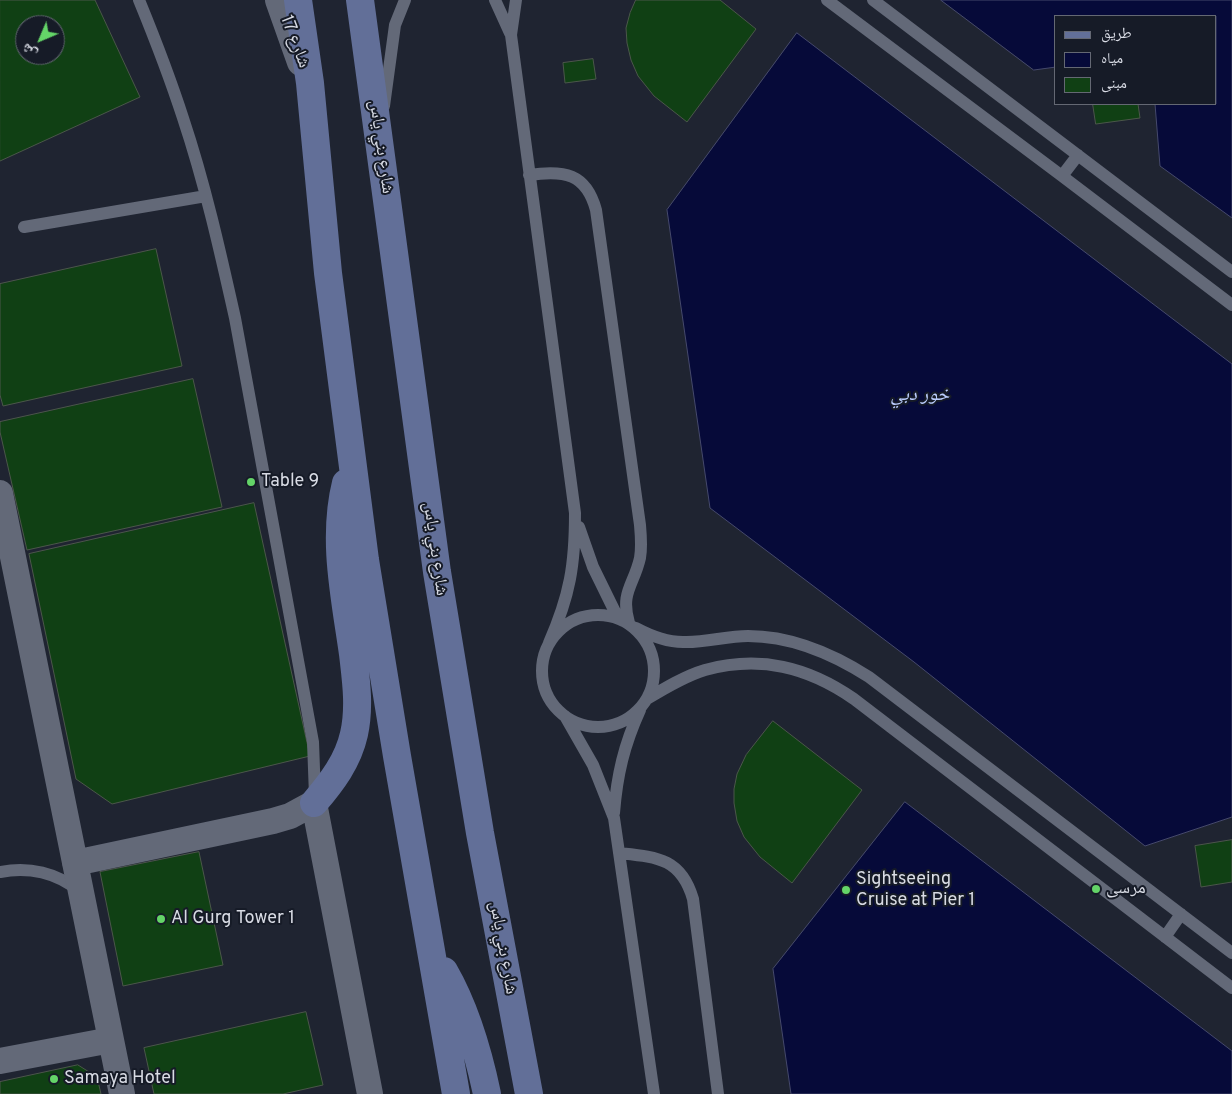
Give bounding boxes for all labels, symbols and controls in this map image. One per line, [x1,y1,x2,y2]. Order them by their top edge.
street label: شارع 17 [274,13,314,71]
north arrow [15,15,65,65]
legend [1054,15,1217,105]
text: طريق [1101,25,1132,44]
text: ش [18,39,41,62]
text: مياه [1101,50,1123,69]
text: مبنى [1101,75,1127,94]
street label: شارع بني ياس [363,99,397,195]
water label: خور دبي [891,385,949,407]
place label: Table 9 [261,471,319,493]
marker: Table 9 [245,476,257,488]
street label: شارع بني ياس [417,501,451,597]
place label: Sightseeing Cruise at Pier 1 [856,869,975,912]
place label: مرسی [1106,878,1146,900]
marker: مرسی [1090,883,1102,895]
marker: Sightseeing Cruise at Pier 1 [840,884,852,896]
street label: شارع بني ياس [483,900,521,996]
place label: Al Gurg Tower 1 [171,908,295,930]
marker: Al Gurg Tower 1 [155,913,167,925]
place label: Samaya Hotel [64,1068,176,1090]
marker: Samaya Hotel [48,1073,60,1085]

